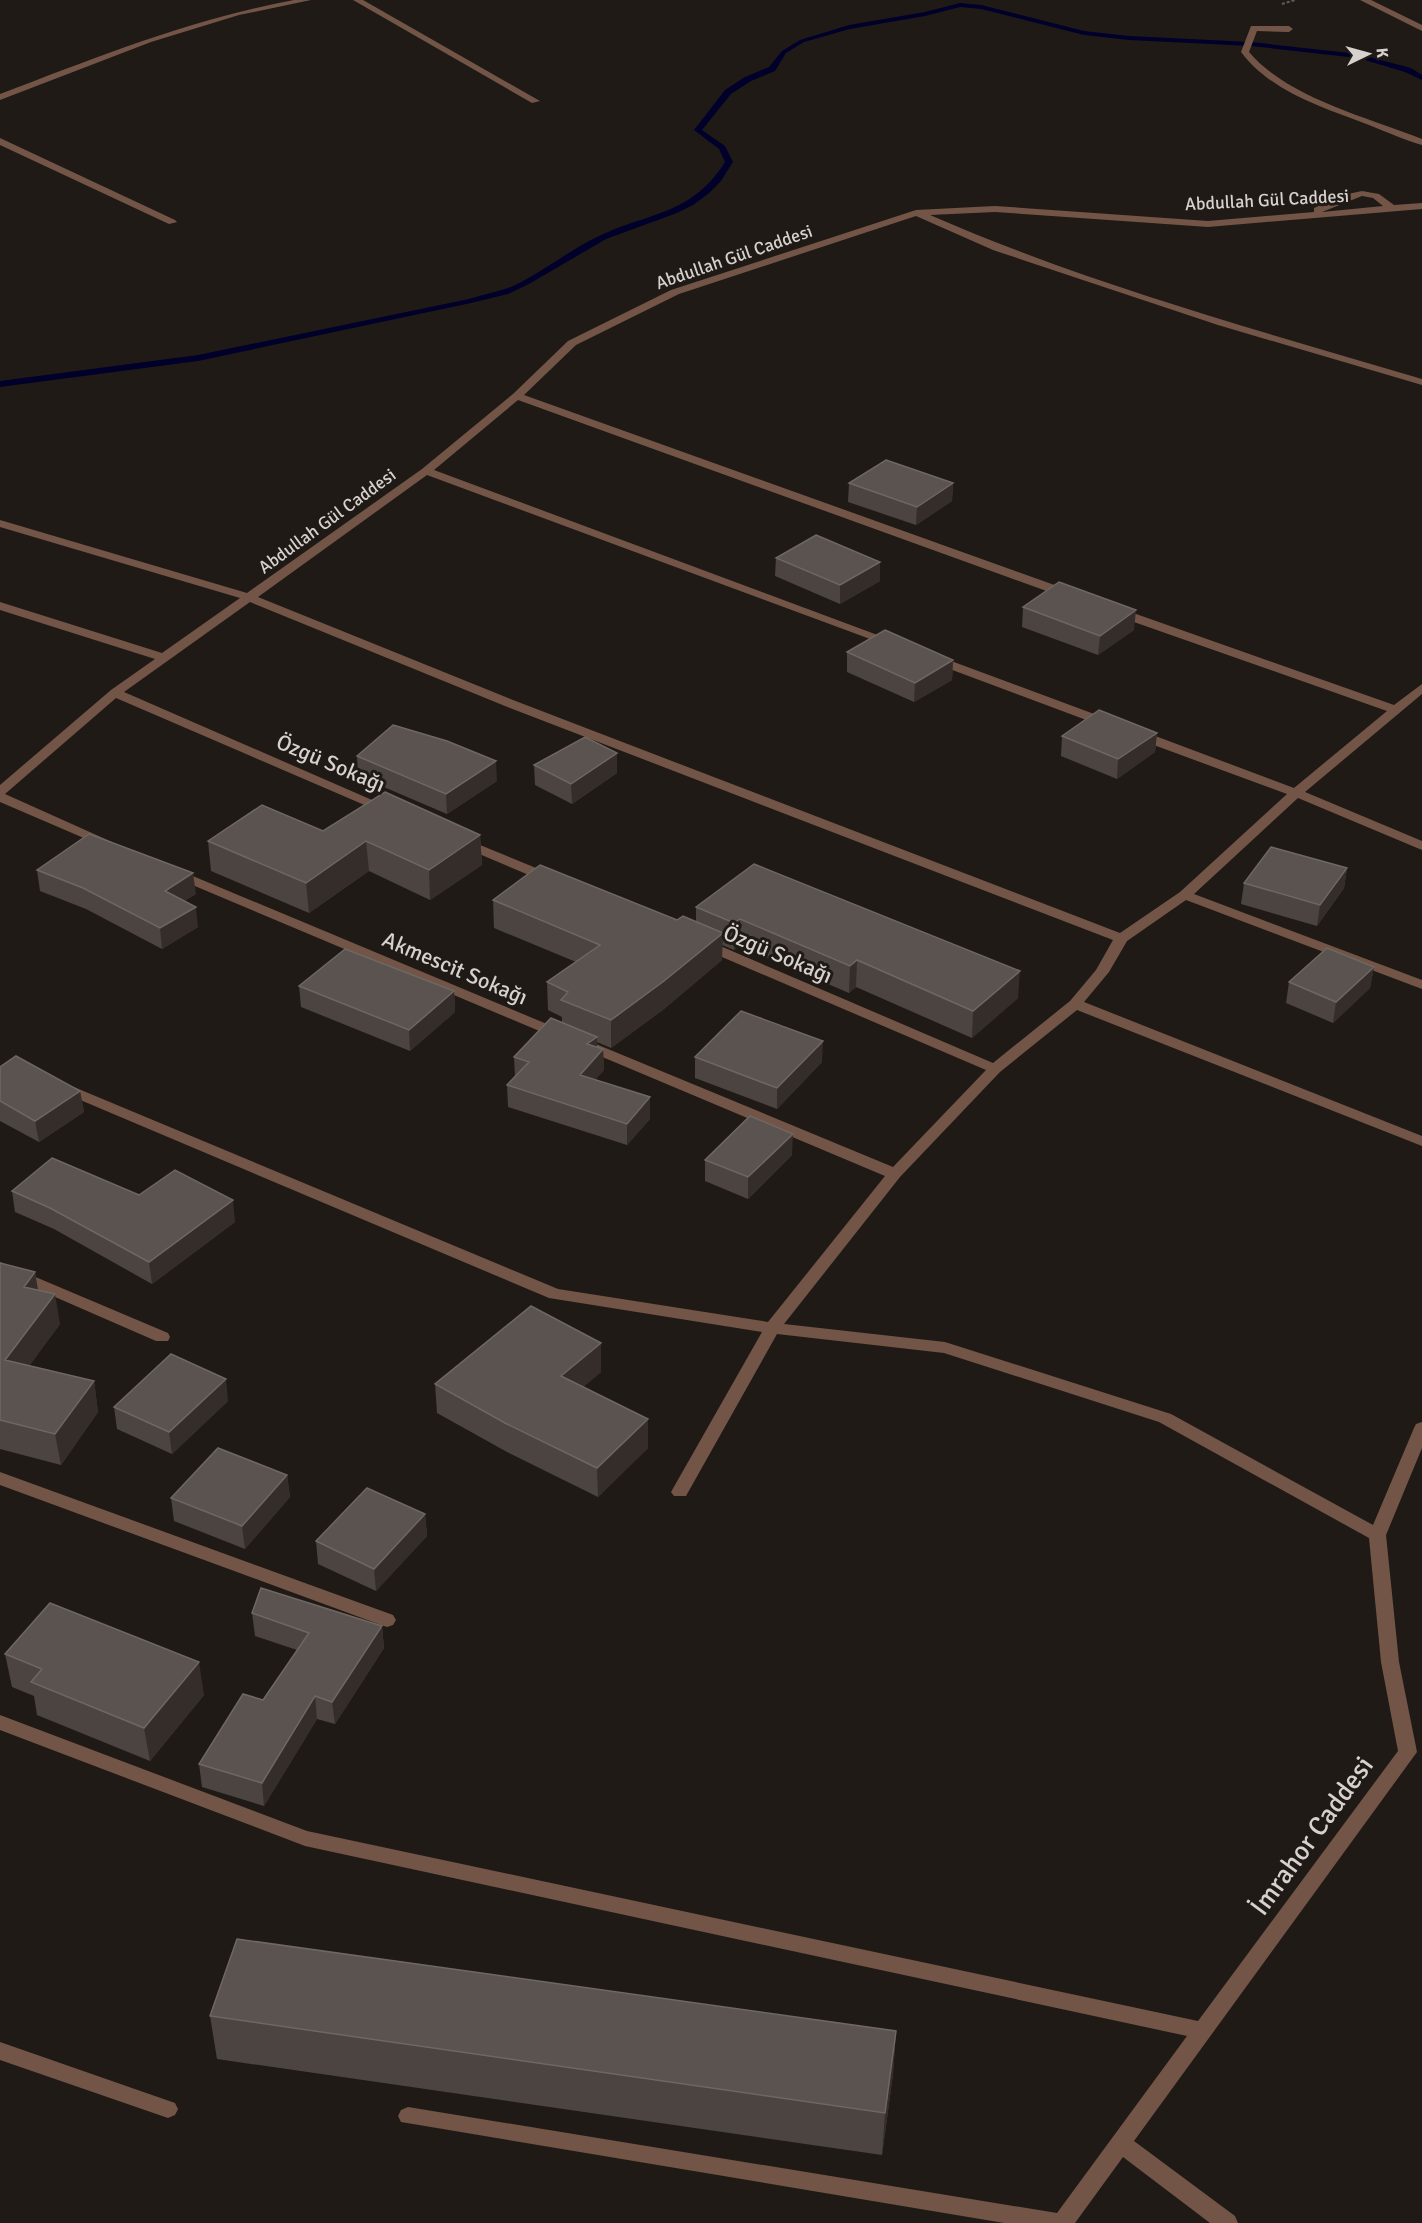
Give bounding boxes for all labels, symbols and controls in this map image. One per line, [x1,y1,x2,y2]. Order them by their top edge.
north arrow [1338,24,1398,84]
text: K [1372,47,1392,59]
street label: Abdullah Gül Caddesi [1184,185,1350,215]
street label: Abdullah Gül Caddesi [653,220,815,294]
street label: Abdullah Gül Caddesi [254,464,400,578]
street label: Özgü Sokağı [272,728,390,798]
street label: Özgü Sokağı [719,919,837,989]
street label: Akmescit Sokağı [378,925,532,1011]
street label: İmrahor Caddesi [1243,1750,1381,1922]

